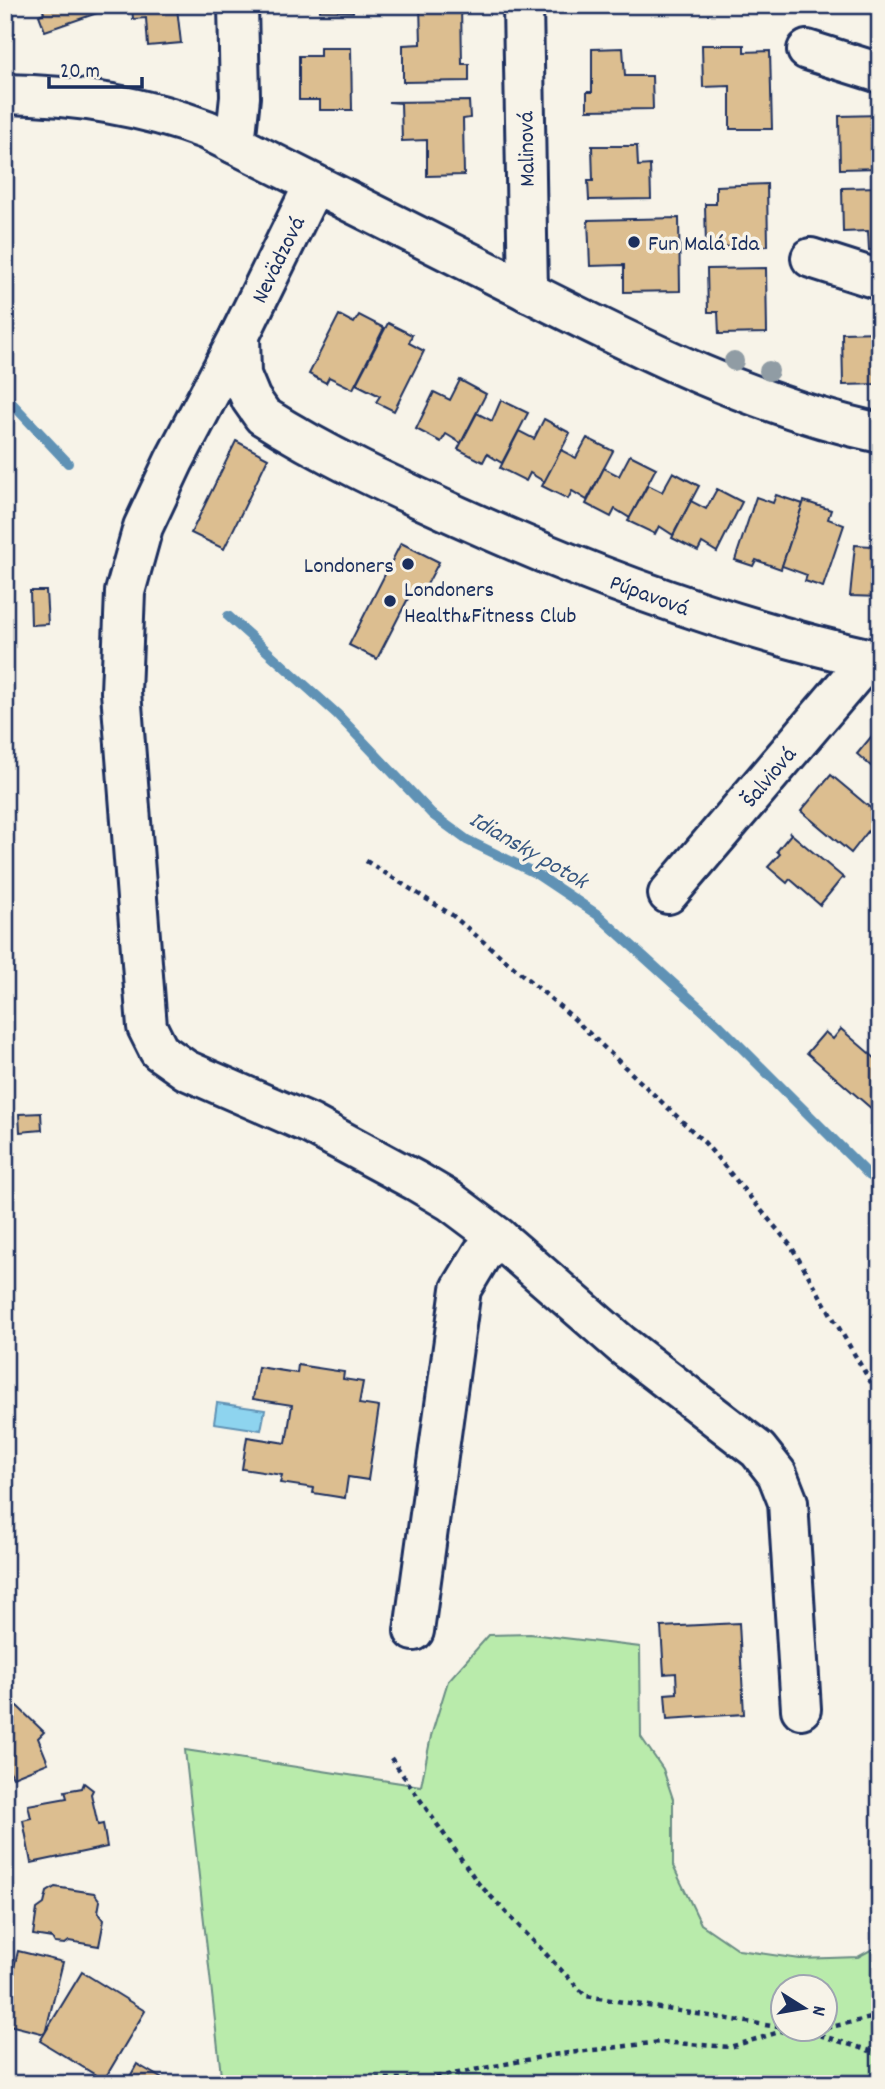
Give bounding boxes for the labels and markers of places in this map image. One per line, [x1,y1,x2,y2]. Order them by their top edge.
place label: Fun Malá Ida [648,229,760,262]
marker: Fun Malá Ida [626,234,642,250]
place label: Londoners [304,551,394,584]
marker: Londoners [400,556,416,572]
place label: Londoners Health&Fitness Club [404,575,576,634]
marker: Londoners Health&Fitness Club [382,593,398,609]

